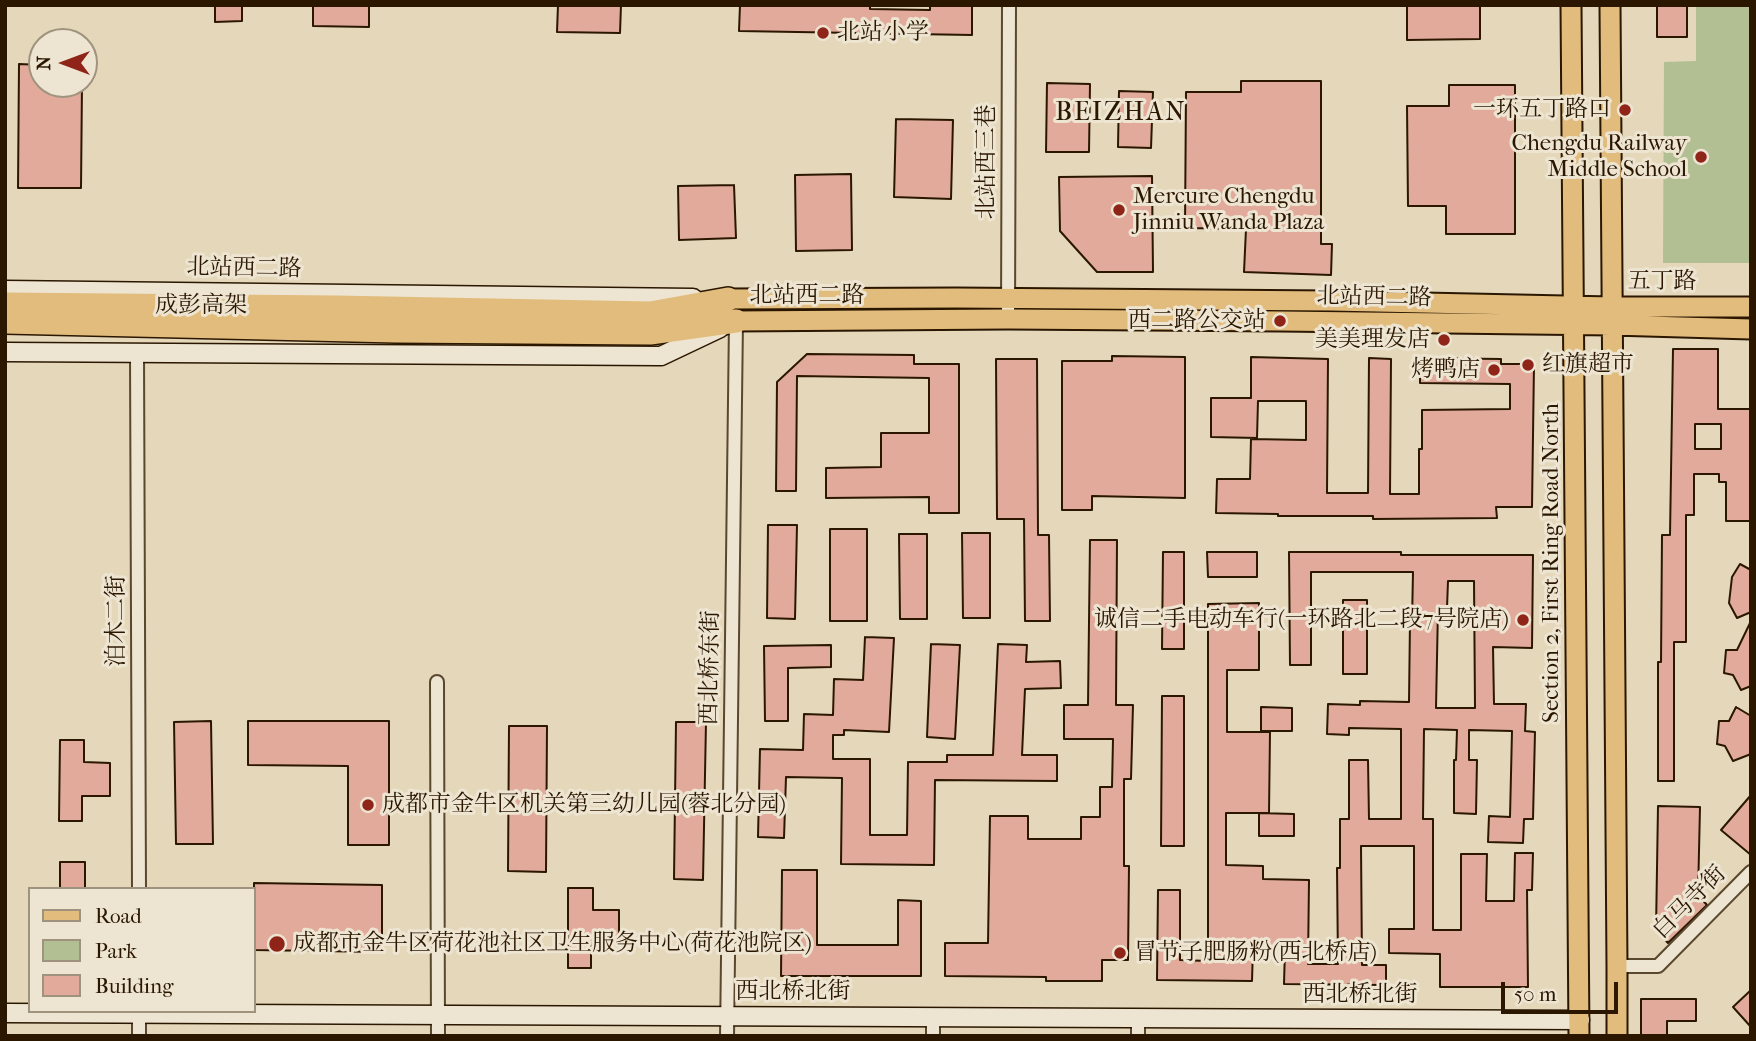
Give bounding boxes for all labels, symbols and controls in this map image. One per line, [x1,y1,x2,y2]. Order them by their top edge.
place label: 北站小学 [837,19,929,47]
marker: 北站小学 [815,25,831,41]
north arrow [28,28,98,98]
text: N [33,56,55,70]
place label: 一环五丁路口 [1473,96,1611,124]
district label: BEIZHAN [1056,98,1186,130]
marker: 一环五丁路口 [1617,102,1633,118]
street label: 北站西三巷 [973,105,1001,219]
place label: Chengdu Railway Middle School [1511,130,1687,184]
marker: Chengdu Railway Middle School [1693,149,1709,165]
place label: Mercure Chengdu Jinniu Wanda Plaza [1133,183,1324,237]
marker: Mercure Chengdu Jinniu Wanda Plaza [1111,202,1127,218]
street label: 北站西二路 [186,254,302,284]
street label: 五丁路 [1628,268,1696,296]
street label: 北站西二路 [750,282,864,310]
street label: 北站西二路 [1316,283,1432,313]
street label: 成彭高架 [155,292,247,320]
place label: 西二路公交站 [1128,307,1266,335]
marker: 西二路公交站 [1272,313,1288,329]
place label: 美美理发店 [1315,326,1430,354]
marker: 美美理发店 [1436,332,1452,348]
place label: 红旗超市 [1542,351,1634,379]
place label: 烤鸭店 [1411,356,1480,384]
marker: 红旗超市 [1520,357,1536,373]
marker: 烤鸭店 [1486,362,1502,378]
street label: Section 2, First Ring Road North [1538,403,1566,723]
street label: 泊木二街 [103,575,131,667]
place label: 诚信二手电动车行(一环路北二段7号院店) [1094,606,1509,634]
street label: 西北桥东街 [696,610,726,726]
marker: 诚信二手电动车行(一环路北二段7号院店) [1515,612,1531,628]
place label: 成都市金牛区机关第三幼儿园(蓉北分园) [382,791,786,819]
marker: 成都市金牛区机关第三幼儿园(蓉北分园) [360,797,376,813]
street label: 白马寺街 [1648,861,1732,945]
legend [28,887,256,1013]
text: Road [95,904,142,928]
place label: 成都市金牛区荷花池社区卫生服务中心(荷花池院区) [293,930,812,958]
marker: 成都市金牛区荷花池社区卫生服务中心(荷花池院区) [267,934,287,954]
text: Park [95,939,137,963]
place label: 冒节子肥肠粉(西北桥店) [1134,939,1377,967]
marker: 冒节子肥肠粉(西北桥店) [1112,945,1128,961]
scale bar [1504,968,1621,1012]
text: Building [95,974,173,998]
street label: 西北桥北街 [736,978,850,1006]
street label: 西北桥北街 [1303,981,1417,1009]
text: 50 m [1514,982,1557,1006]

